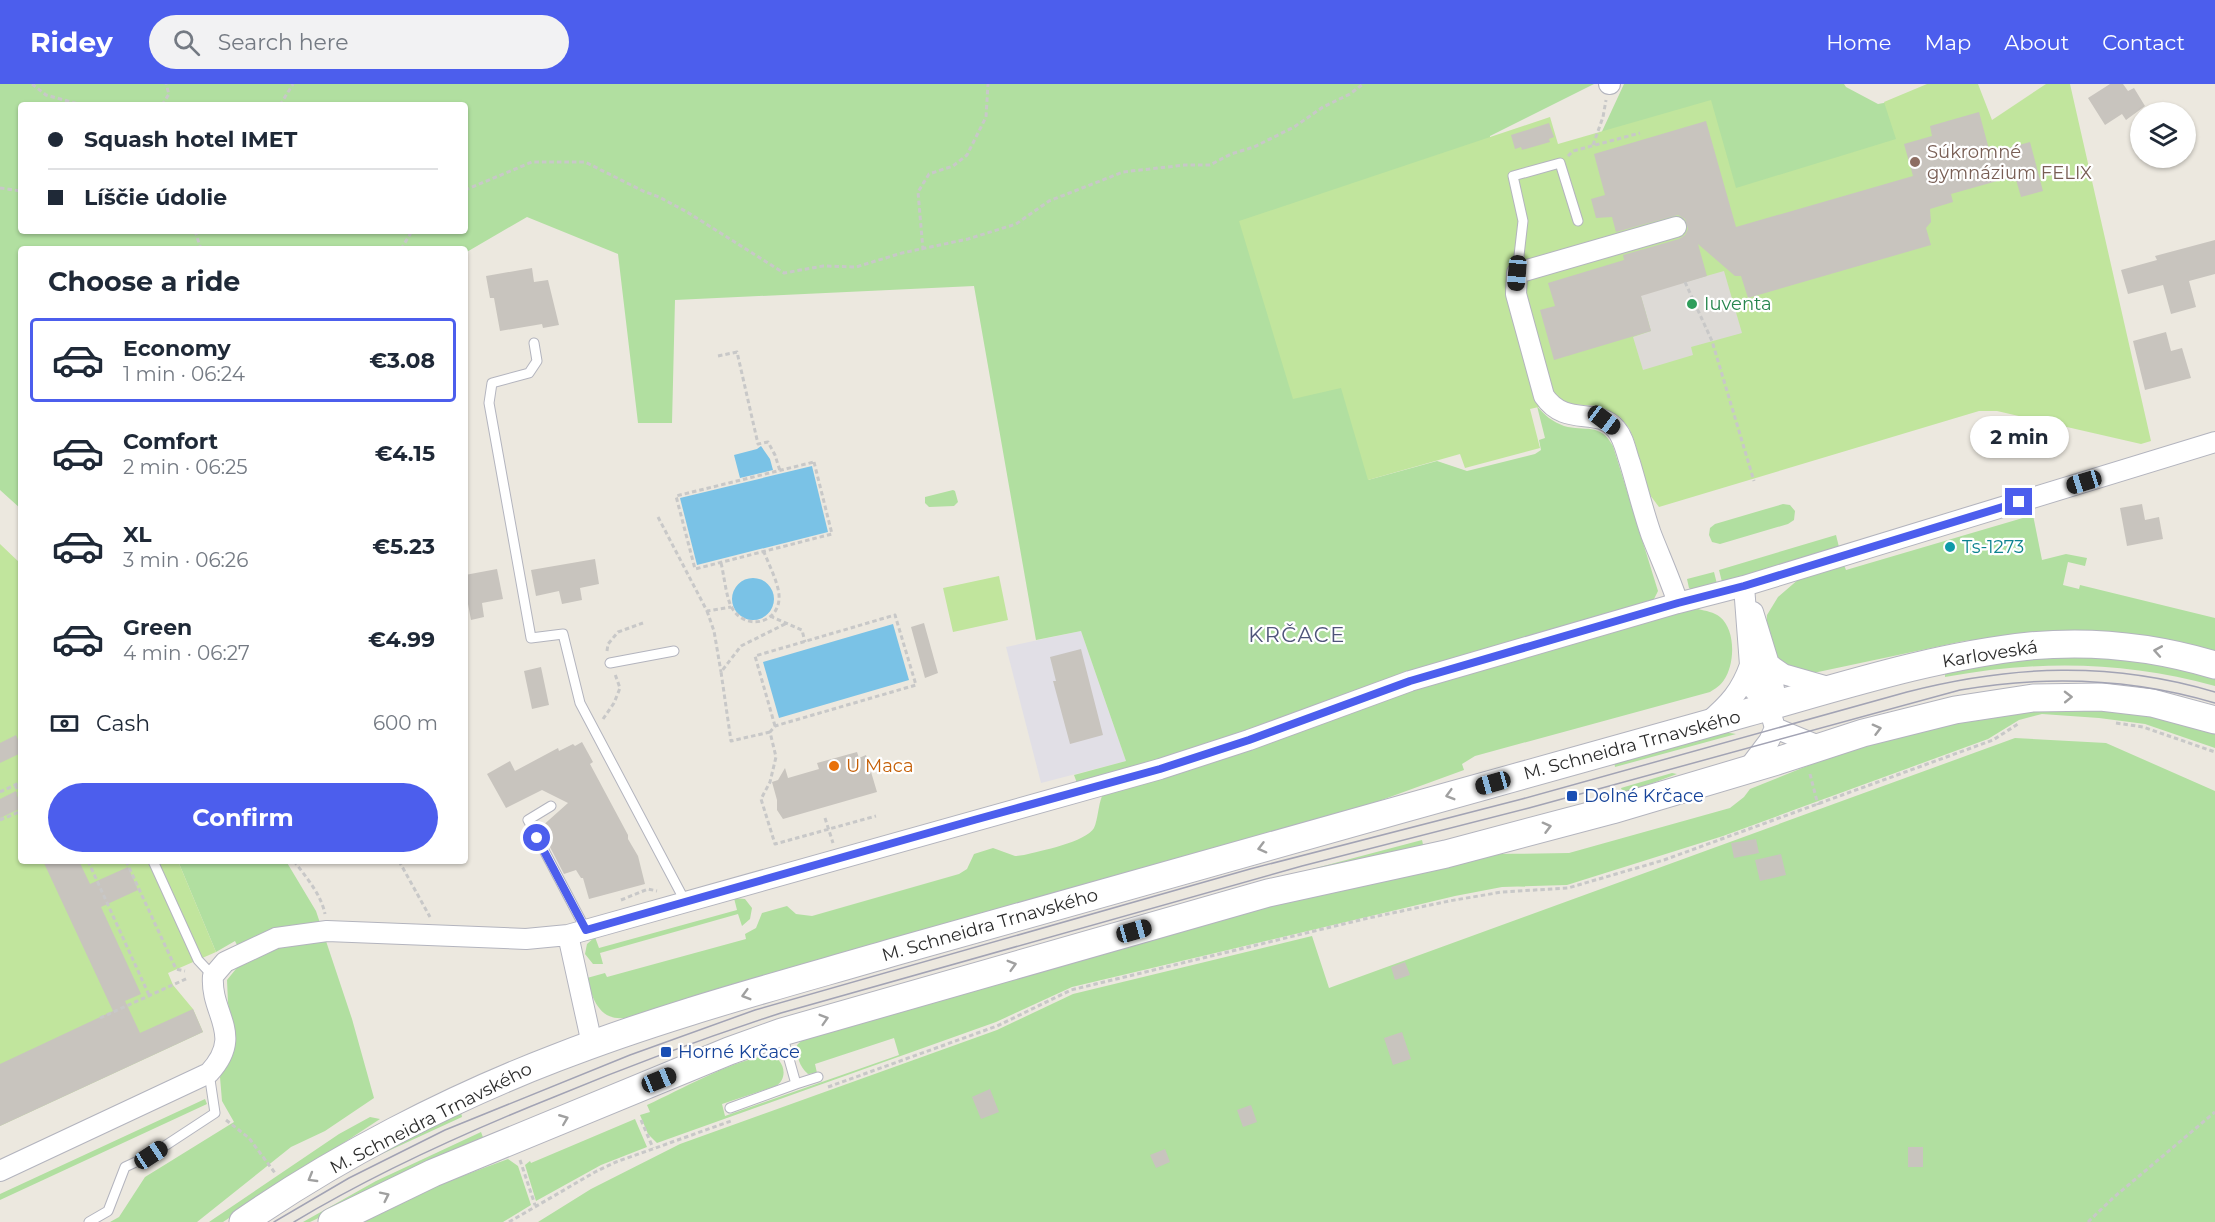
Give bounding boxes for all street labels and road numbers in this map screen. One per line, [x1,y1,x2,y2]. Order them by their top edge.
street label: Karloveská [1941,636,2039,672]
street label: M. Schneidra Trnavského [1521,705,1743,785]
street label: M. Schneidra Trnavského [879,884,1101,966]
street label: M. Schneidra Trnavského [326,1057,536,1179]

